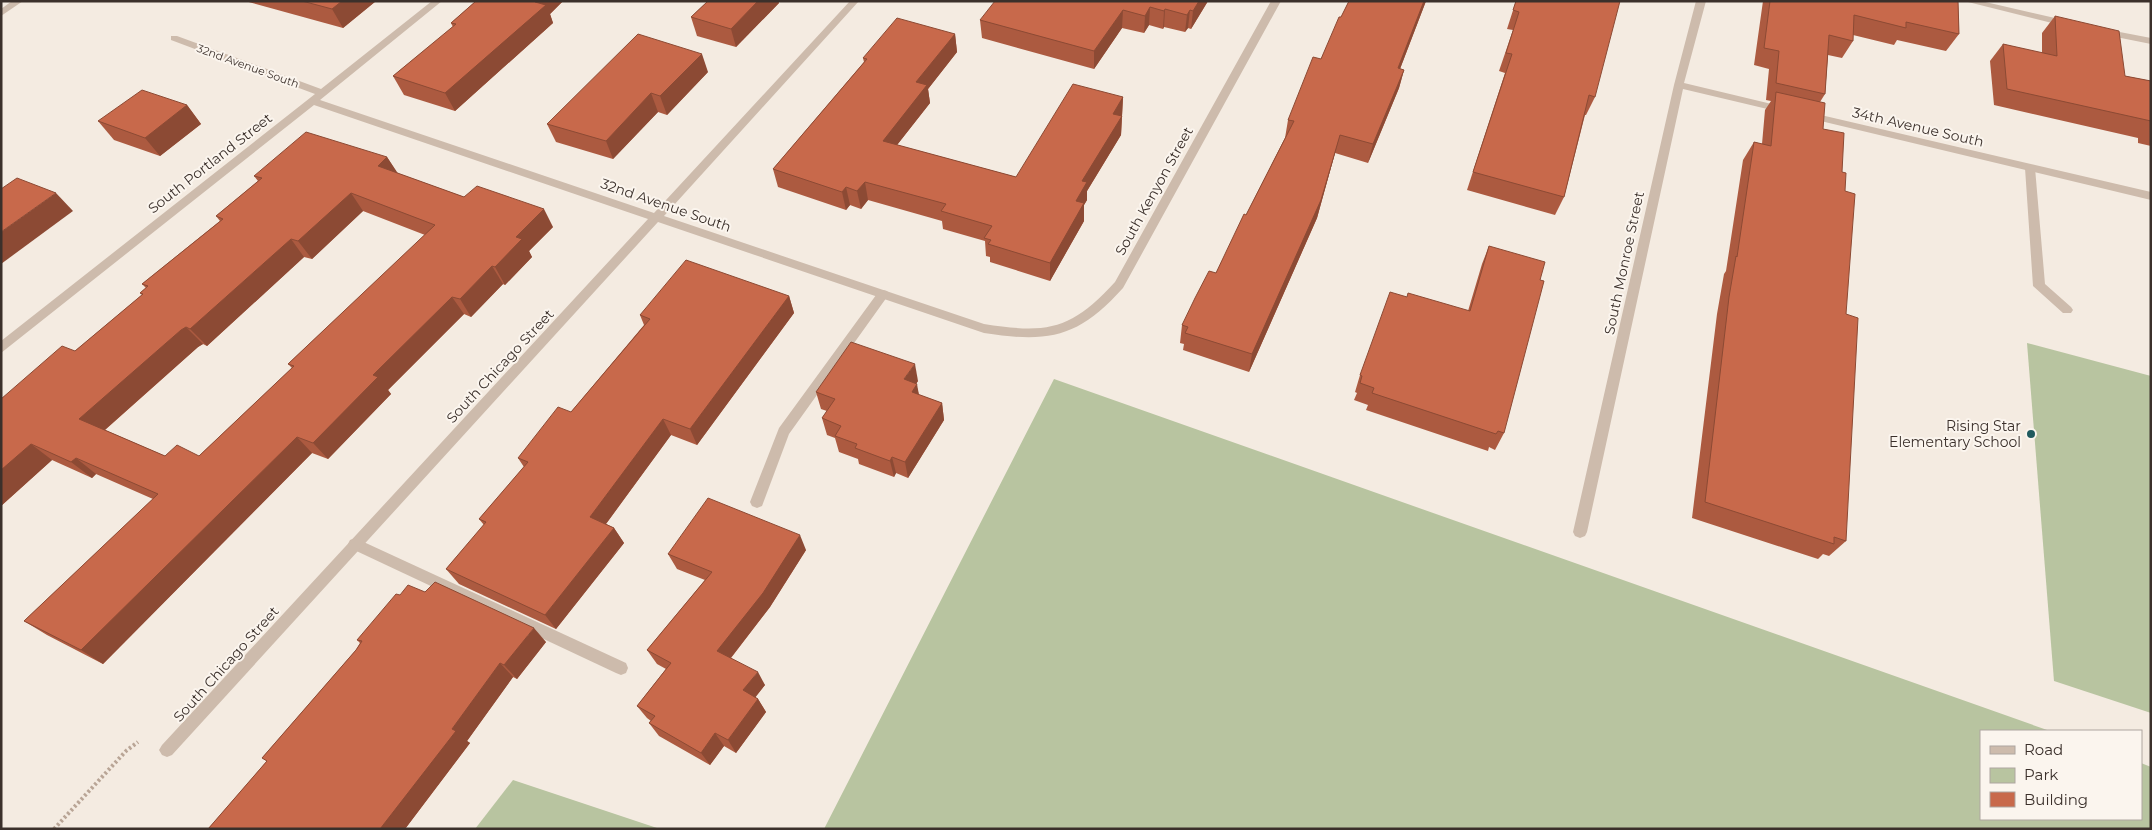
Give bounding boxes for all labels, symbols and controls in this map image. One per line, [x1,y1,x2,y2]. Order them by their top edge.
street label: 32nd Avenue South [195,41,301,91]
street label: 34th Avenue South [1850,103,1986,151]
street label: South Portland Street [144,109,276,217]
street label: South Kenyon Street [1111,123,1197,259]
street label: 32nd Avenue South [598,174,734,236]
street label: South Monroe Street [1600,189,1648,336]
street label: South Chicago Street [443,305,558,427]
place label: Rising Star Elementary School [1889,417,2021,451]
marker: Rising Star Elementary School [2025,428,2037,440]
street label: South Chicago Street [169,602,283,725]
legend [1980,730,2142,820]
text: Road [2024,740,2063,759]
text: Park [2024,765,2058,784]
text: Building [2024,790,2088,809]

